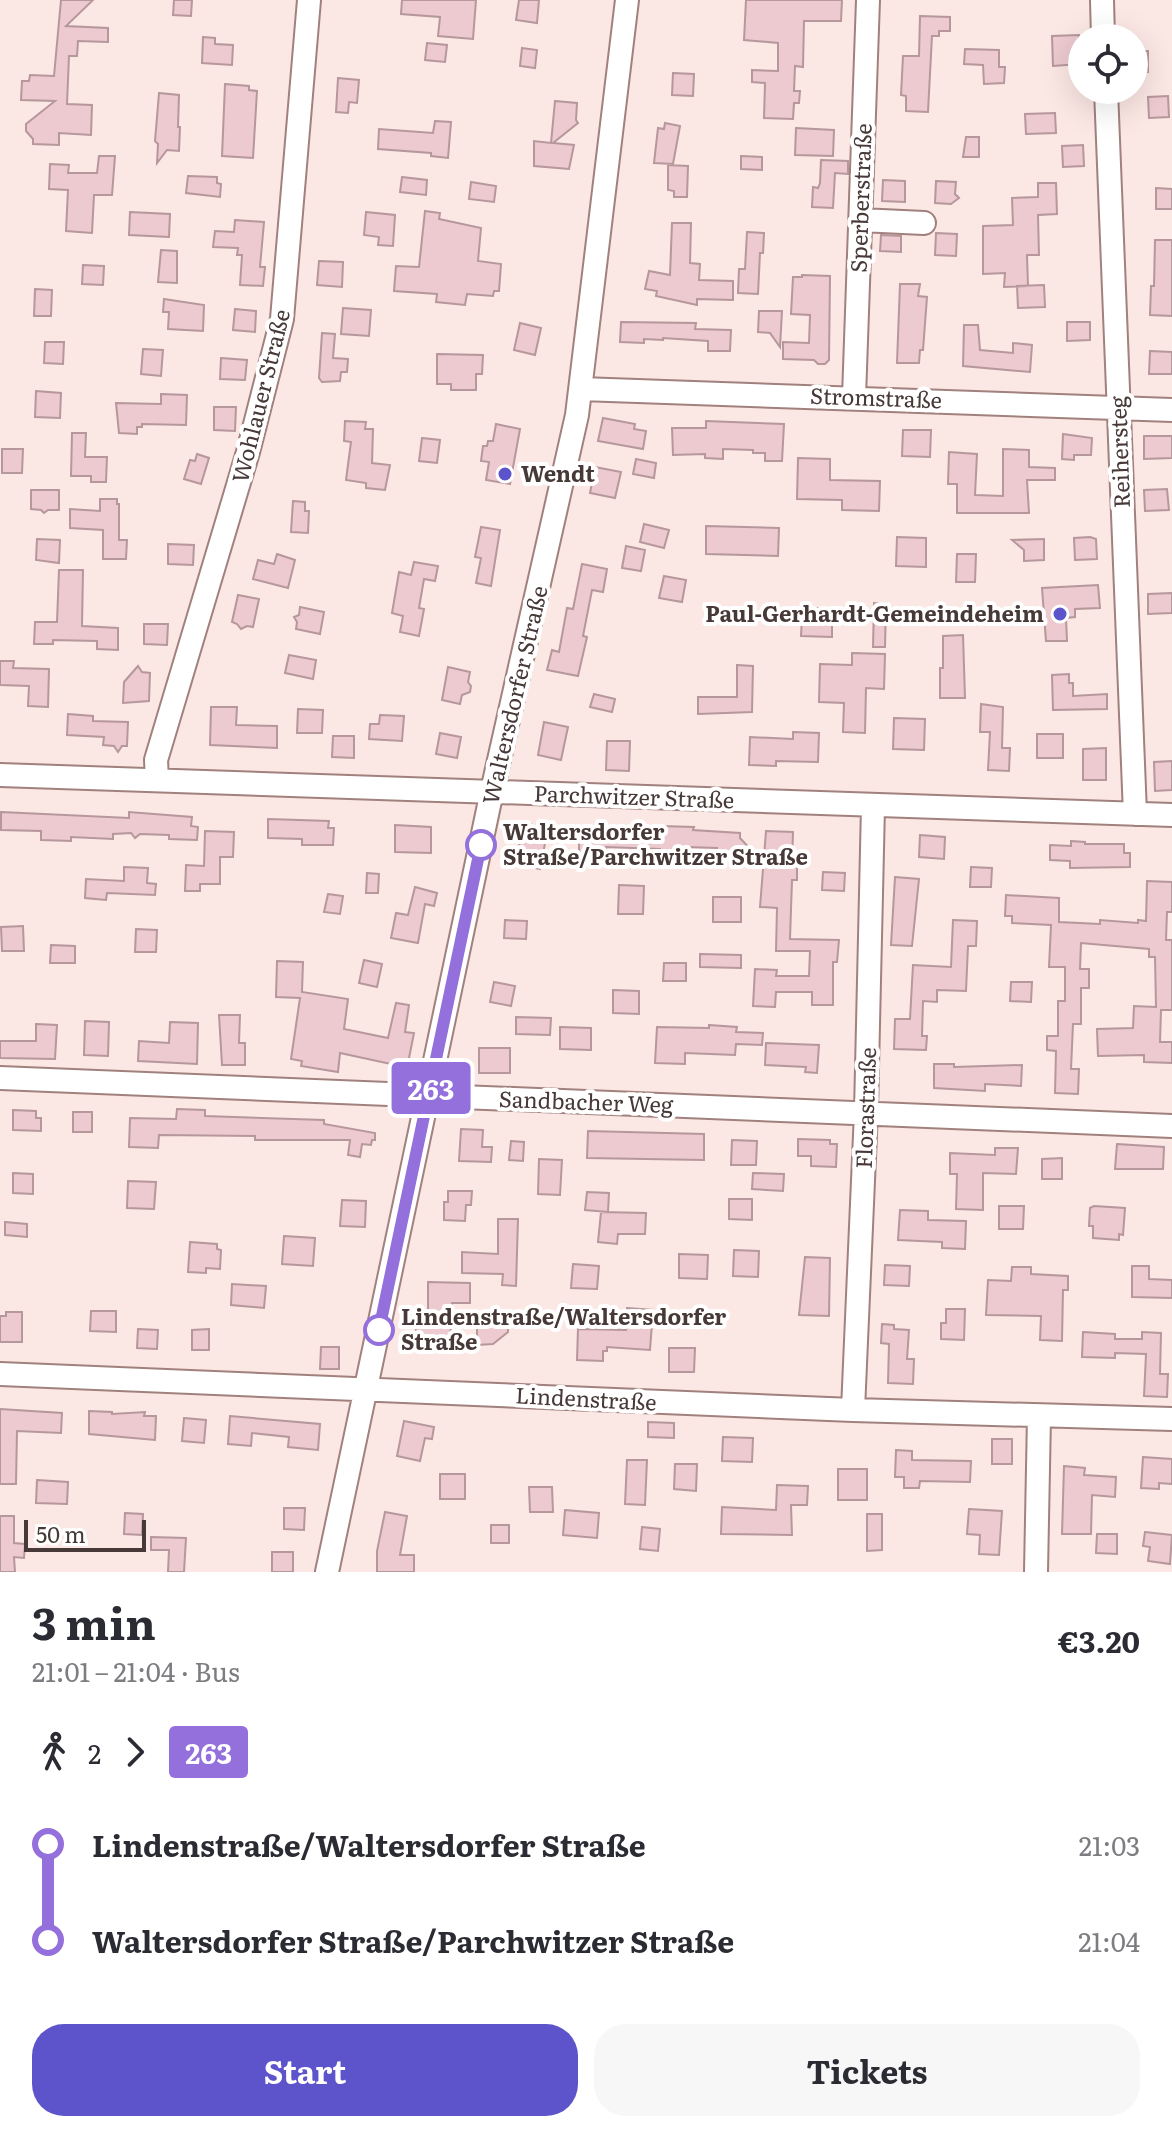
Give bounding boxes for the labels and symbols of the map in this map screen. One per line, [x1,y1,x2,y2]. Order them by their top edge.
street label: Sperberstraße [840,123,879,273]
street label: Wohlauer Straße [222,305,297,486]
street label: Stromstraße [809,378,943,415]
street label: Reihersteg [1100,395,1137,509]
place label: Wendt [521,456,595,489]
marker: Wendt [496,465,514,483]
street label: Waltersdorfer Straße [472,582,555,807]
place label: Paul-Gerhardt-Gemeindeheim [705,596,1044,629]
marker: Paul-Gerhardt-Gemeindeheim [1051,605,1069,623]
street label: Parchwitzer Straße [533,776,735,815]
place label: Waltersdorfer Straße/Parchwitzer Straße [503,814,808,872]
marker: Waltersdorfer Straße/Parchwitzer Straße [466,830,496,860]
street label: Florastraße [846,1047,883,1169]
line badge: 263 [385,1062,477,1114]
street label: Sandbacher Weg [498,1081,675,1120]
place label: Lindenstraße/Waltersdorfer Straße [401,1299,726,1357]
marker: Lindenstraße/Waltersdorfer Straße [364,1315,394,1345]
street label: Lindenstraße [515,1377,657,1418]
scale bar [24,1516,146,1552]

